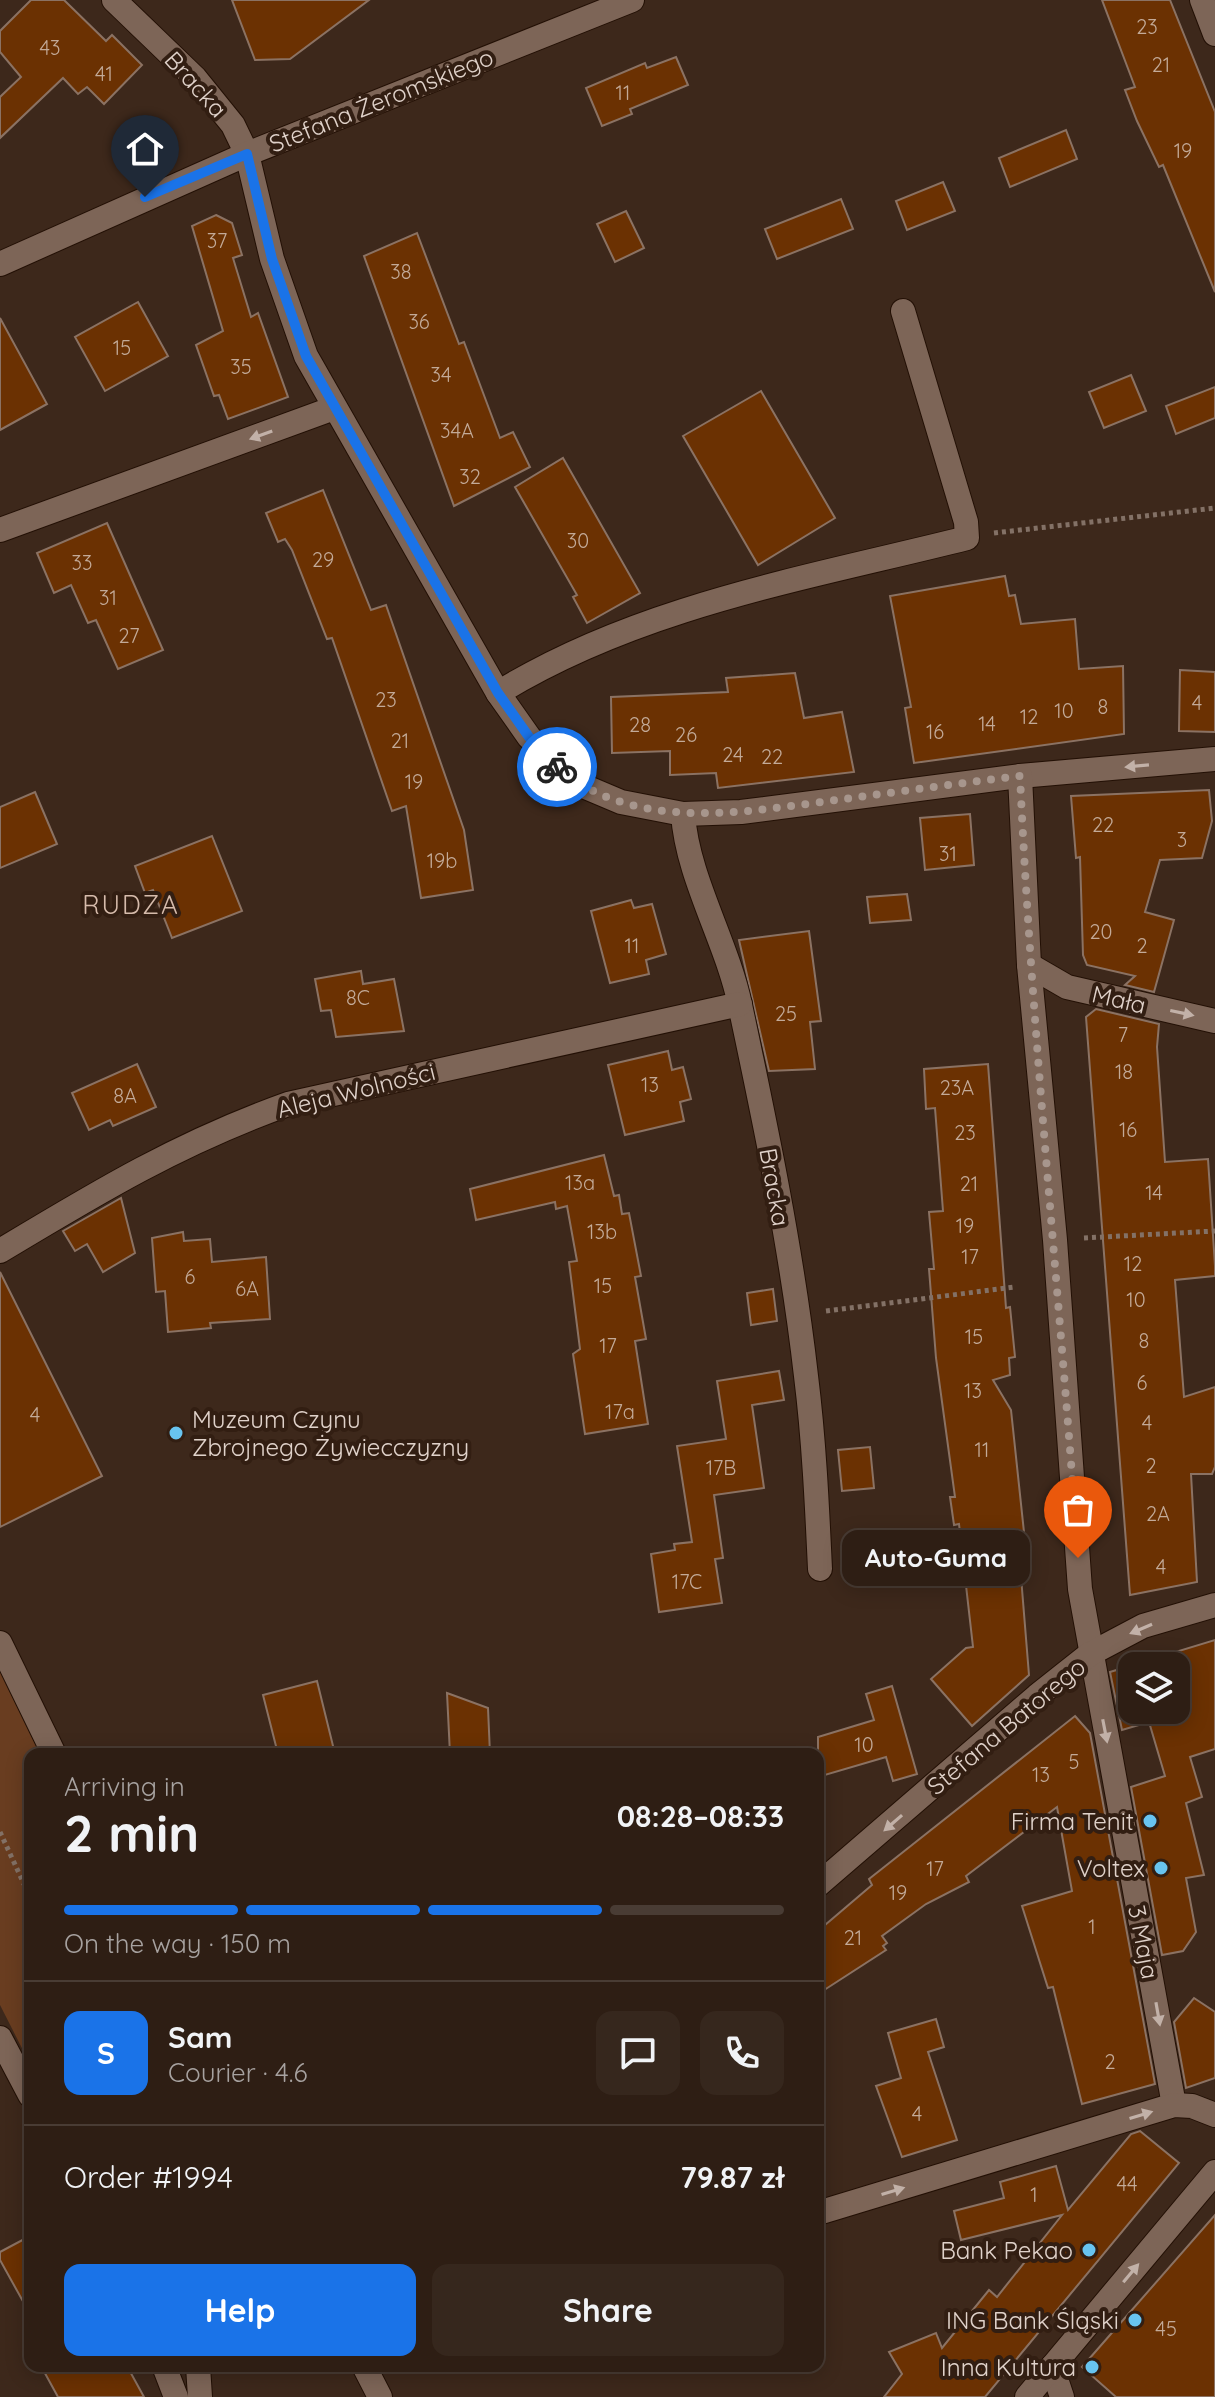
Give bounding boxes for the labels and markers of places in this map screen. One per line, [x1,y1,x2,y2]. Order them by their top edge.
pin [111,115,179,197]
place label: Muzeum Czynu Zbrojnego Żywiecczyzny [192,1404,469,1462]
marker: Muzeum Czynu Zbrojnego Żywiecczyzny [167,1424,185,1442]
pin [1044,1476,1112,1558]
callout: Auto-Guma [842,1530,1030,1586]
place label: Firma Tenit [1011,1806,1134,1836]
marker: Firma Tenit [1141,1812,1159,1830]
place label: Voltex [1077,1853,1145,1883]
marker: Voltex [1152,1859,1170,1877]
place label: Bank Pekao [940,2235,1073,2265]
marker: Bank Pekao [1080,2241,1098,2259]
place label: ING Bank Śląski [946,2305,1119,2335]
marker: ING Bank Śląski [1126,2311,1144,2329]
place label: Inna Kultura [941,2352,1076,2382]
marker: Inna Kultura [1083,2358,1101,2376]

